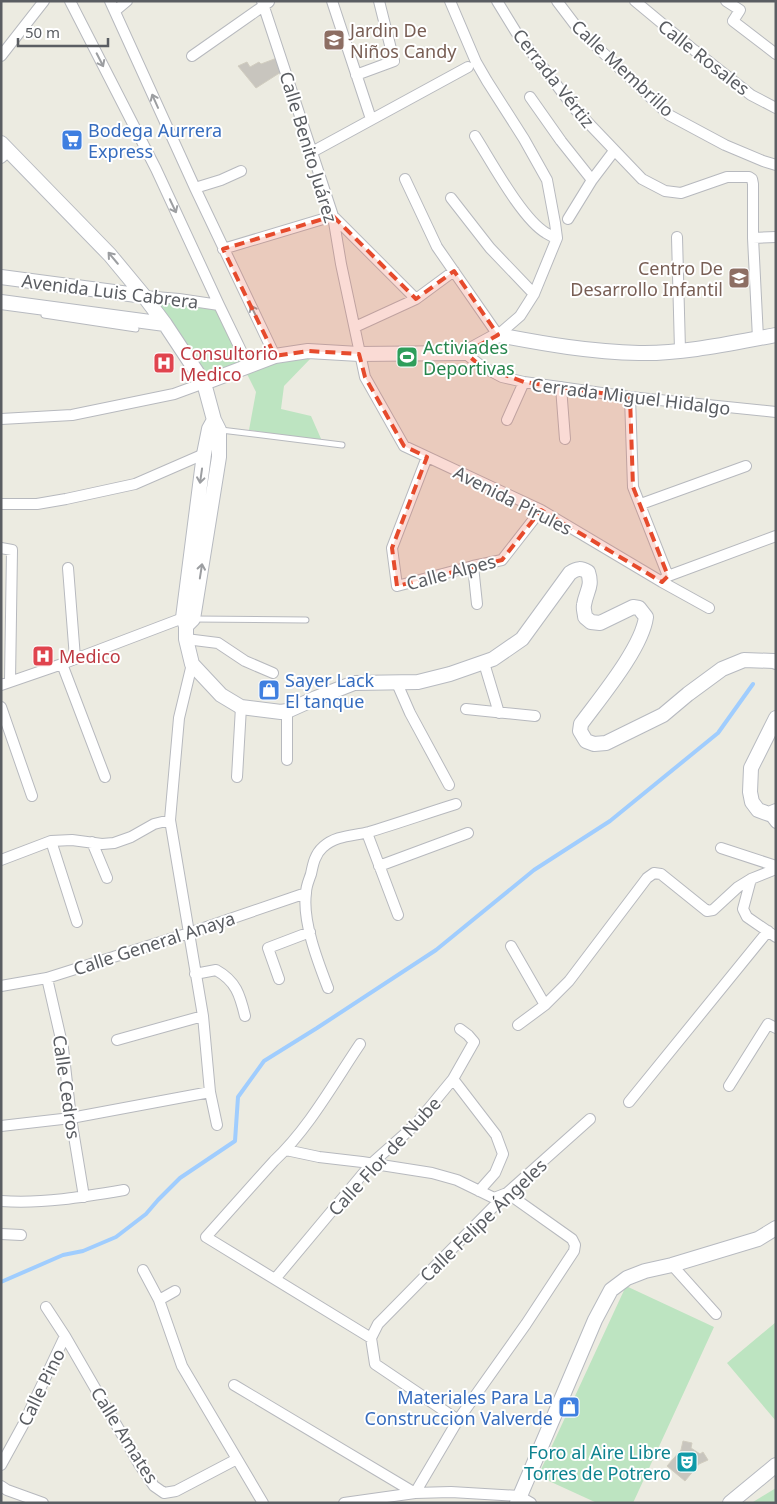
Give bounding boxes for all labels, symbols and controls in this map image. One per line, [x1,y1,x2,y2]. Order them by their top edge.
street label: Calle Membrillo [566,14,680,122]
street label: Calle Rosales [653,14,755,100]
scale bar [18,15,108,47]
place label: Jardin De Niños Candy [348,18,457,63]
text: 50 m [25,22,60,42]
street label: Cerrada Vértiz [508,23,600,133]
school or university icon: Jardin De Niños Candy [322,28,346,52]
one-way arrow [96,52,105,67]
street label: Calle Benito Juárez [275,68,343,226]
one-way arrow [150,94,160,109]
place label: Bodega Aurrera Express [88,118,222,163]
supermarket icon: Bodega Aurrera Express [60,128,84,152]
one-way arrow [169,198,178,213]
one-way arrow [108,252,119,265]
place label: Centro De Desarrollo Infantil [570,256,723,301]
school or university icon: Centro De Desarrollo Infantil [727,266,751,290]
street label: Avenida Luis Cabrera [20,268,200,314]
one-way arrow [248,305,258,320]
place label: Activiades Deportivas [423,335,515,380]
place label: Consultorio Medico [180,341,278,386]
sports icon: Activiades Deportivas [395,345,419,369]
hospital icon: Consultorio Medico [152,351,176,375]
street label: Cerrada Miguel Hidalgo [530,372,732,420]
street label: Avenida Pirules [450,460,576,540]
one-way arrow [195,468,205,484]
street label: Calle Alpes [404,549,498,595]
one-way arrow [197,563,207,579]
hospital icon: Medico [31,644,55,668]
place label: Medico [59,644,121,668]
place label: Sayer Lack El tanque [285,668,375,713]
shop icon: Sayer Lack El tanque [257,678,281,702]
street label: Calle General Anaya [70,906,238,980]
street label: Calle Cedros [48,1033,86,1141]
street label: Calle Flor de Nube [323,1091,445,1221]
street label: Calle Felipe Ángeles [414,1153,552,1287]
street label: Calle Pino [12,1344,70,1430]
street label: Calle Amates [86,1382,164,1488]
place label: Materiales Para La Construccion Valverde [365,1385,553,1430]
shop icon: Materiales Para La Construccion Valverde [557,1395,581,1419]
place label: Foro al Aire Libre Torres de Potrero [524,1440,671,1485]
theatre icon: Foro al Aire Libre Torres de Potrero [675,1450,699,1474]

